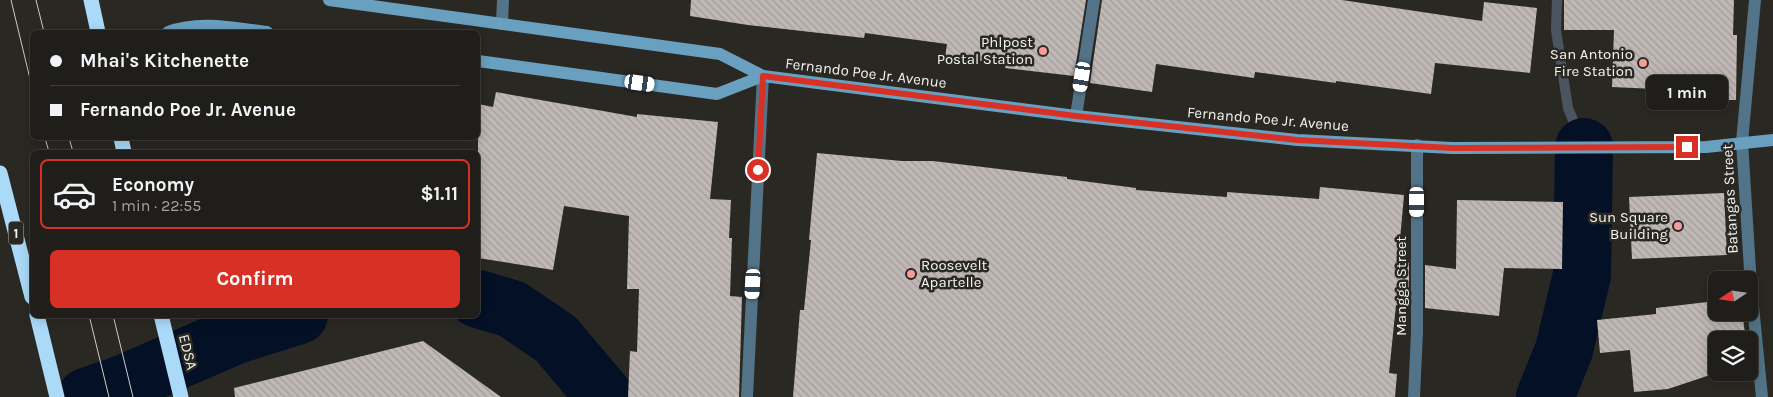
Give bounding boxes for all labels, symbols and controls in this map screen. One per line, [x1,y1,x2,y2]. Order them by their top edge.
place label: Phlpost Postal Station [937,33,1033,68]
marker: Phlpost Postal Station [1037,45,1049,57]
place label: San Antonio Fire Station [1550,45,1633,80]
text: Mhai's Kitchenette [80,50,249,72]
street label: Fernando Poe Jr. Avenue [784,54,948,92]
marker: San Antonio Fire Station [1637,57,1649,69]
car [1072,61,1091,93]
car [624,73,655,93]
callout: 1 min [1646,74,1728,110]
text: 1 min [1667,83,1707,102]
text: Fernando Poe Jr. Avenue [80,99,296,121]
street label: Fernando Poe Jr. Avenue [1186,103,1350,135]
route end [1676,136,1698,158]
street label: Batangas Street [1718,143,1742,254]
route start [747,159,769,181]
icon: car [52,172,97,217]
text: Economy [112,174,194,196]
text: $1.11 [421,183,458,205]
car [1409,187,1424,217]
text: 1 min · 22:55 [112,196,201,215]
place label: Sun Square Building [1589,208,1669,243]
marker: Sun Square Building [1672,220,1684,232]
road number: 1 [8,222,24,244]
street label: Mangga Street [1392,236,1410,336]
button: Confirm [50,250,460,308]
place label: Roosevelt Apartelle [921,256,988,291]
marker: Roosevelt Apartelle [905,268,917,280]
car [744,269,761,299]
north arrow [1708,271,1758,321]
map controls [1708,271,1758,381]
button: layers [1708,331,1758,381]
street label: EDSA [175,332,201,372]

